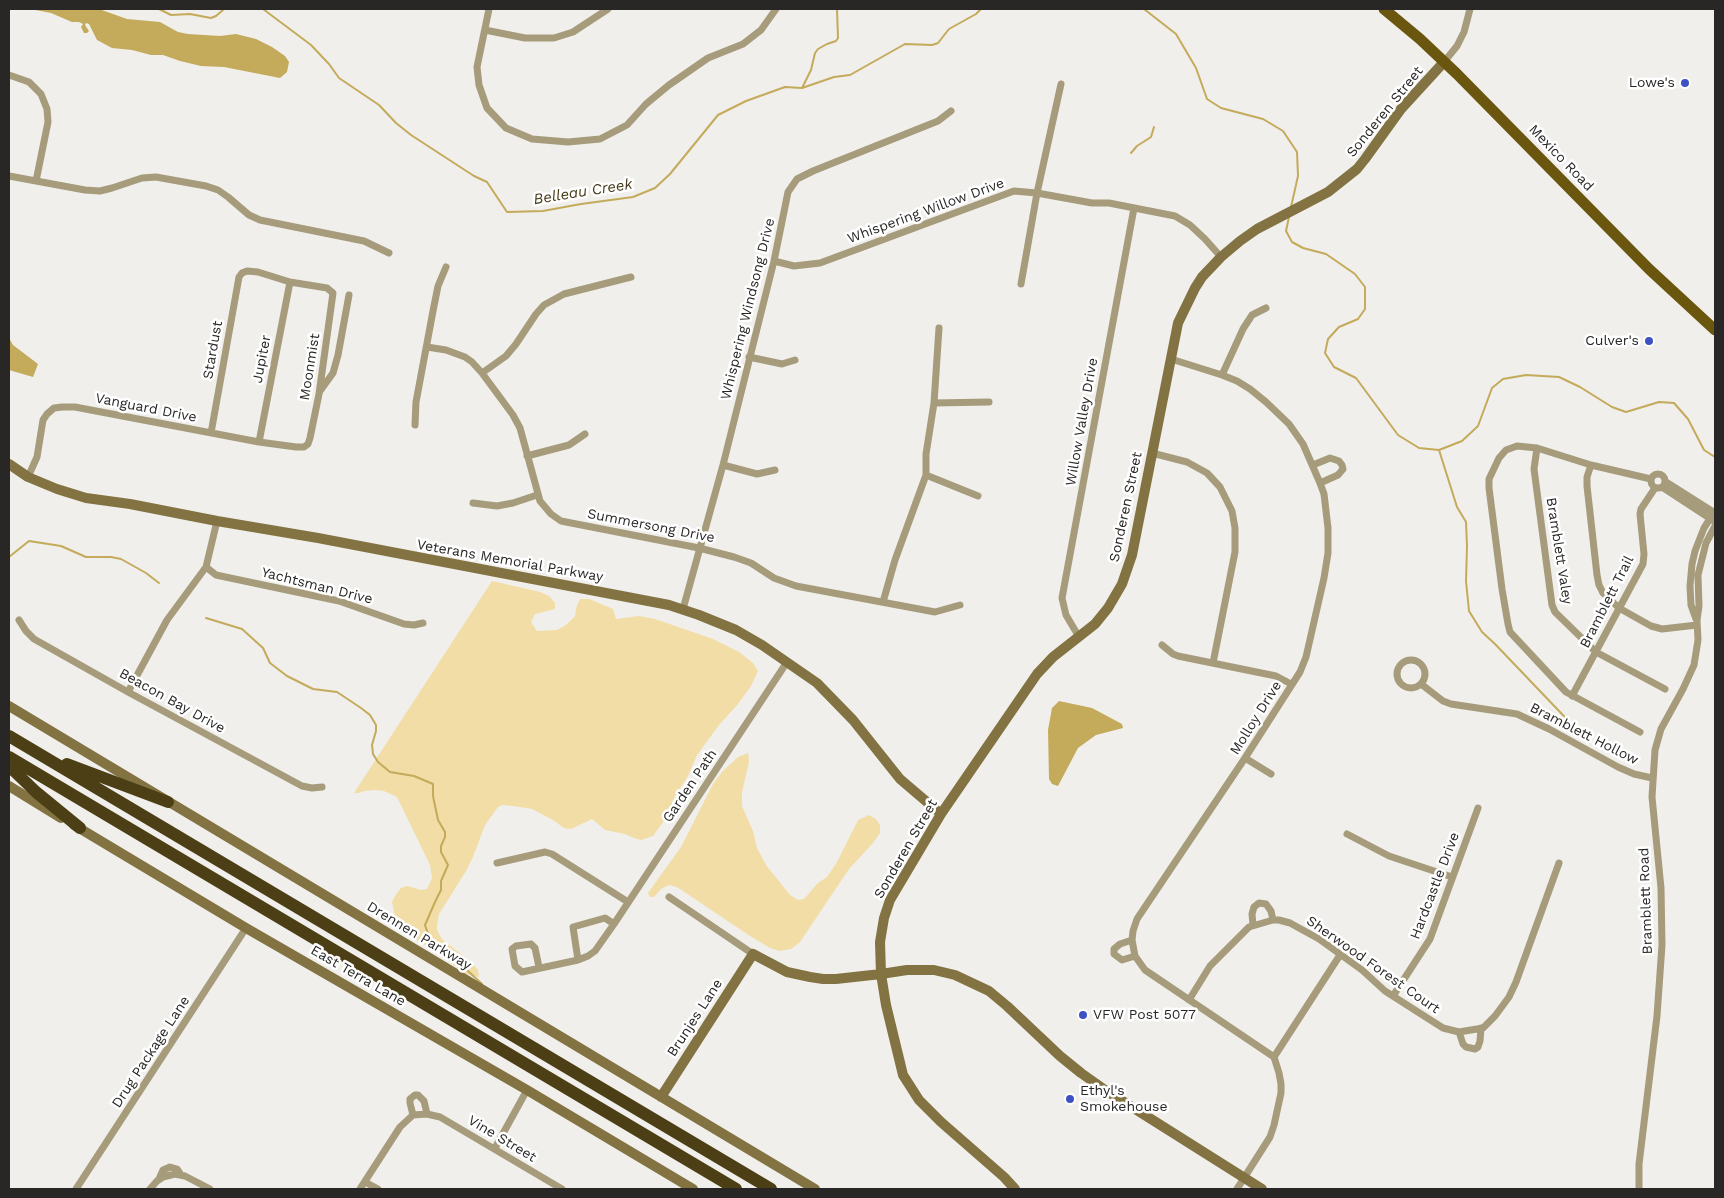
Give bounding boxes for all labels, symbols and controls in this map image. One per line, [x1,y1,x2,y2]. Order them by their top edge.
street label: Sonderen Street [1343,63,1427,161]
place label: Lowe's [1629,75,1675,91]
marker: Lowe's [1679,77,1691,89]
street label: Mexico Road [1525,121,1597,195]
water label: Belleau Creek [532,175,634,209]
street label: Whispering Willow Drive [845,175,1007,247]
street label: Whispering Windsong Drive [717,216,779,402]
street label: Stardust [200,320,226,380]
street label: Moonmist [296,332,324,402]
place label: Culver's [1585,333,1639,349]
street label: Jupiter [249,334,275,384]
marker: Culver's [1643,335,1655,347]
street label: Willow Valley Drive [1062,357,1102,487]
street label: Vanguard Drive [94,390,198,426]
street label: Sonderen Street [1106,450,1146,564]
street label: Bramblett Valey [1542,496,1576,606]
street label: Summersong Drive [586,505,716,547]
street label: Veterans Memorial Parkway [415,536,605,586]
street label: Bramblett Trail [1576,553,1638,651]
street label: Yachtsman Drive [260,564,374,608]
street label: Beacon Bay Drive [116,665,228,737]
street label: Molloy Drive [1227,678,1285,758]
street label: Bramblett Hollow [1527,699,1641,769]
street label: Garden Path [659,746,721,826]
street label: Sonderen Street [871,796,941,902]
street label: Hardcastle Drive [1407,830,1463,942]
street label: Bramblett Road [1636,847,1656,955]
street label: Drennen Parkway [364,898,474,974]
street label: Sherwood Forest Court [1303,913,1443,1017]
street label: East Terra Lane [308,942,408,1010]
street label: Brunjes Lane [664,976,726,1060]
street label: Drug Package Lane [109,993,193,1111]
place label: VFW Post 5077 [1093,1007,1196,1023]
marker: VFW Post 5077 [1077,1009,1089,1021]
place label: Ethyl's Smokehouse [1080,1083,1168,1116]
marker: Ethyl's Smokehouse [1064,1093,1076,1105]
street label: Vine Street [465,1112,539,1166]

